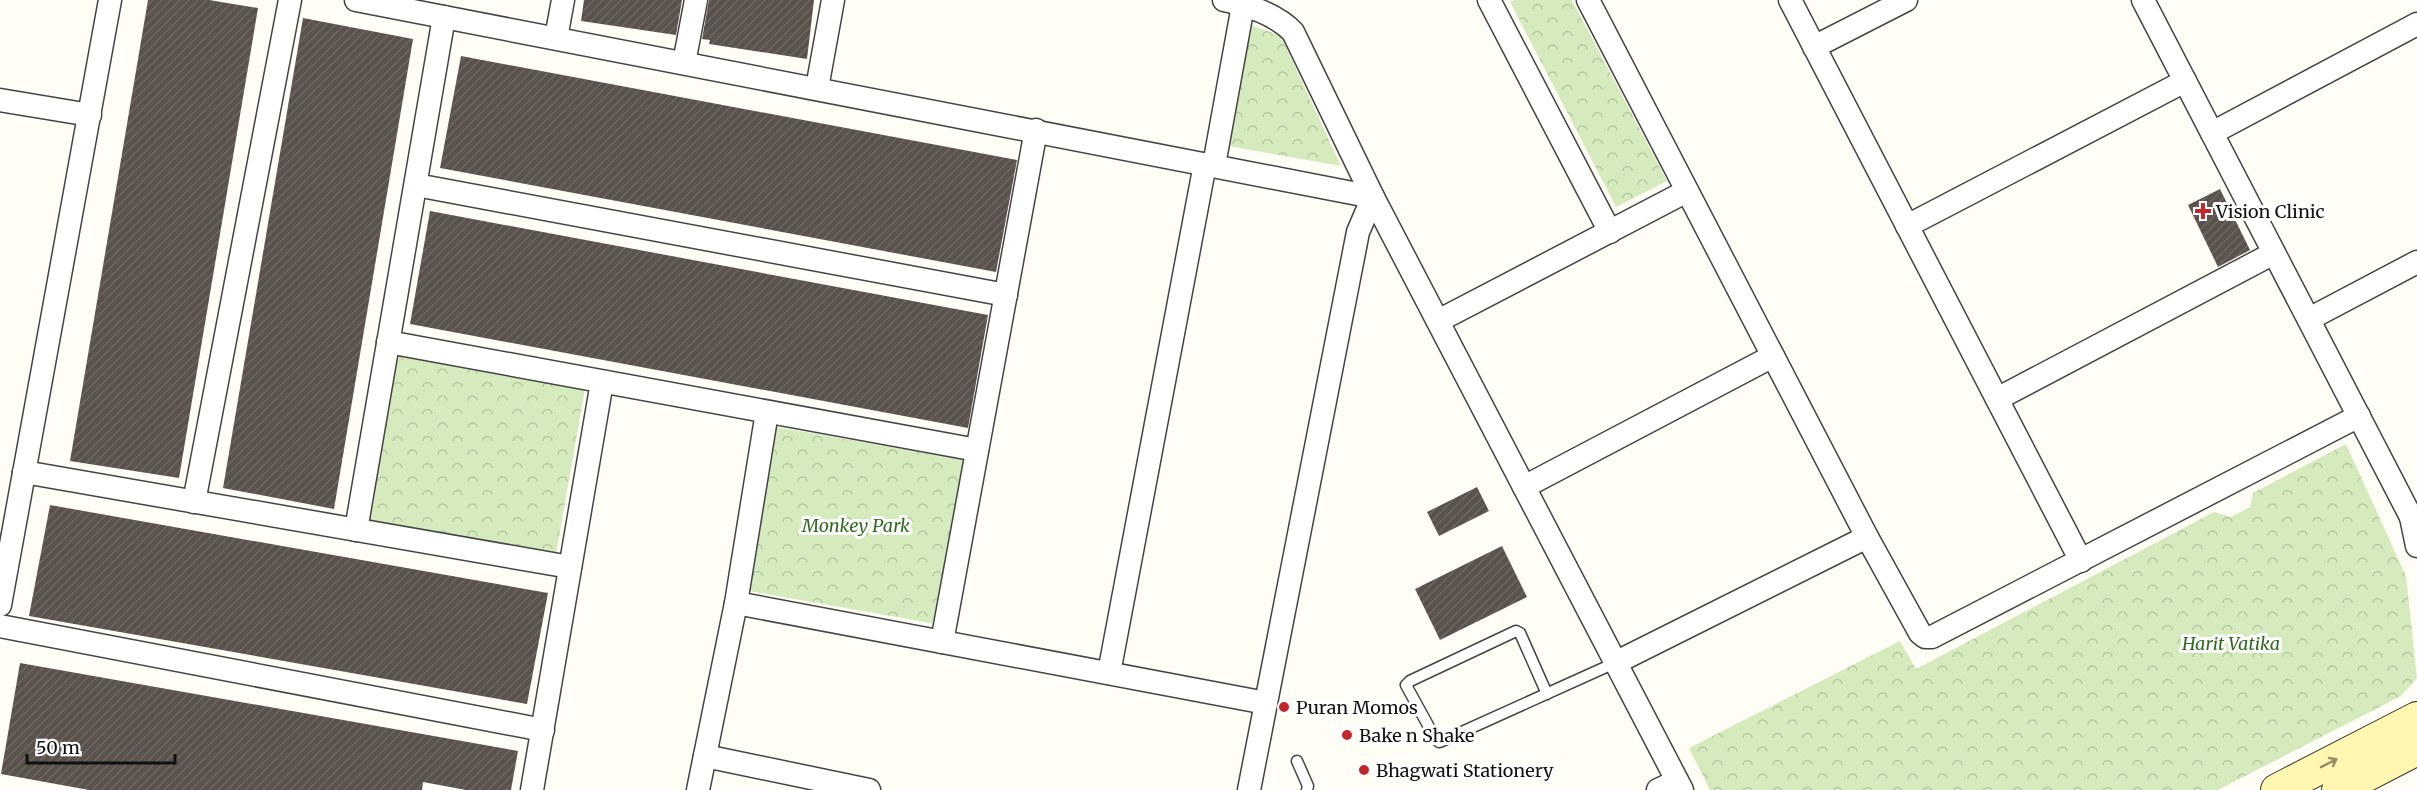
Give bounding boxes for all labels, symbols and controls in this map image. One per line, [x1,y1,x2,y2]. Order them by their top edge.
place label: Vision Clinic [2215,200,2325,223]
marker: Vision Clinic [2194,202,2212,220]
park label: Monkey Park [801,514,910,537]
park label: Harit Vatika [2181,632,2280,655]
place label: Puran Momos [1296,696,1418,719]
marker: Puran Momos [1277,700,1291,714]
place label: Bake n Shake [1359,724,1475,747]
scale bar [27,727,176,765]
marker: Bake n Shake [1340,728,1354,742]
text: 50 m [36,736,80,759]
one-way arrow [2319,757,2337,768]
place label: Bhagwati Stationery [1376,759,1554,782]
marker: Bhagwati Stationery [1357,763,1371,777]

